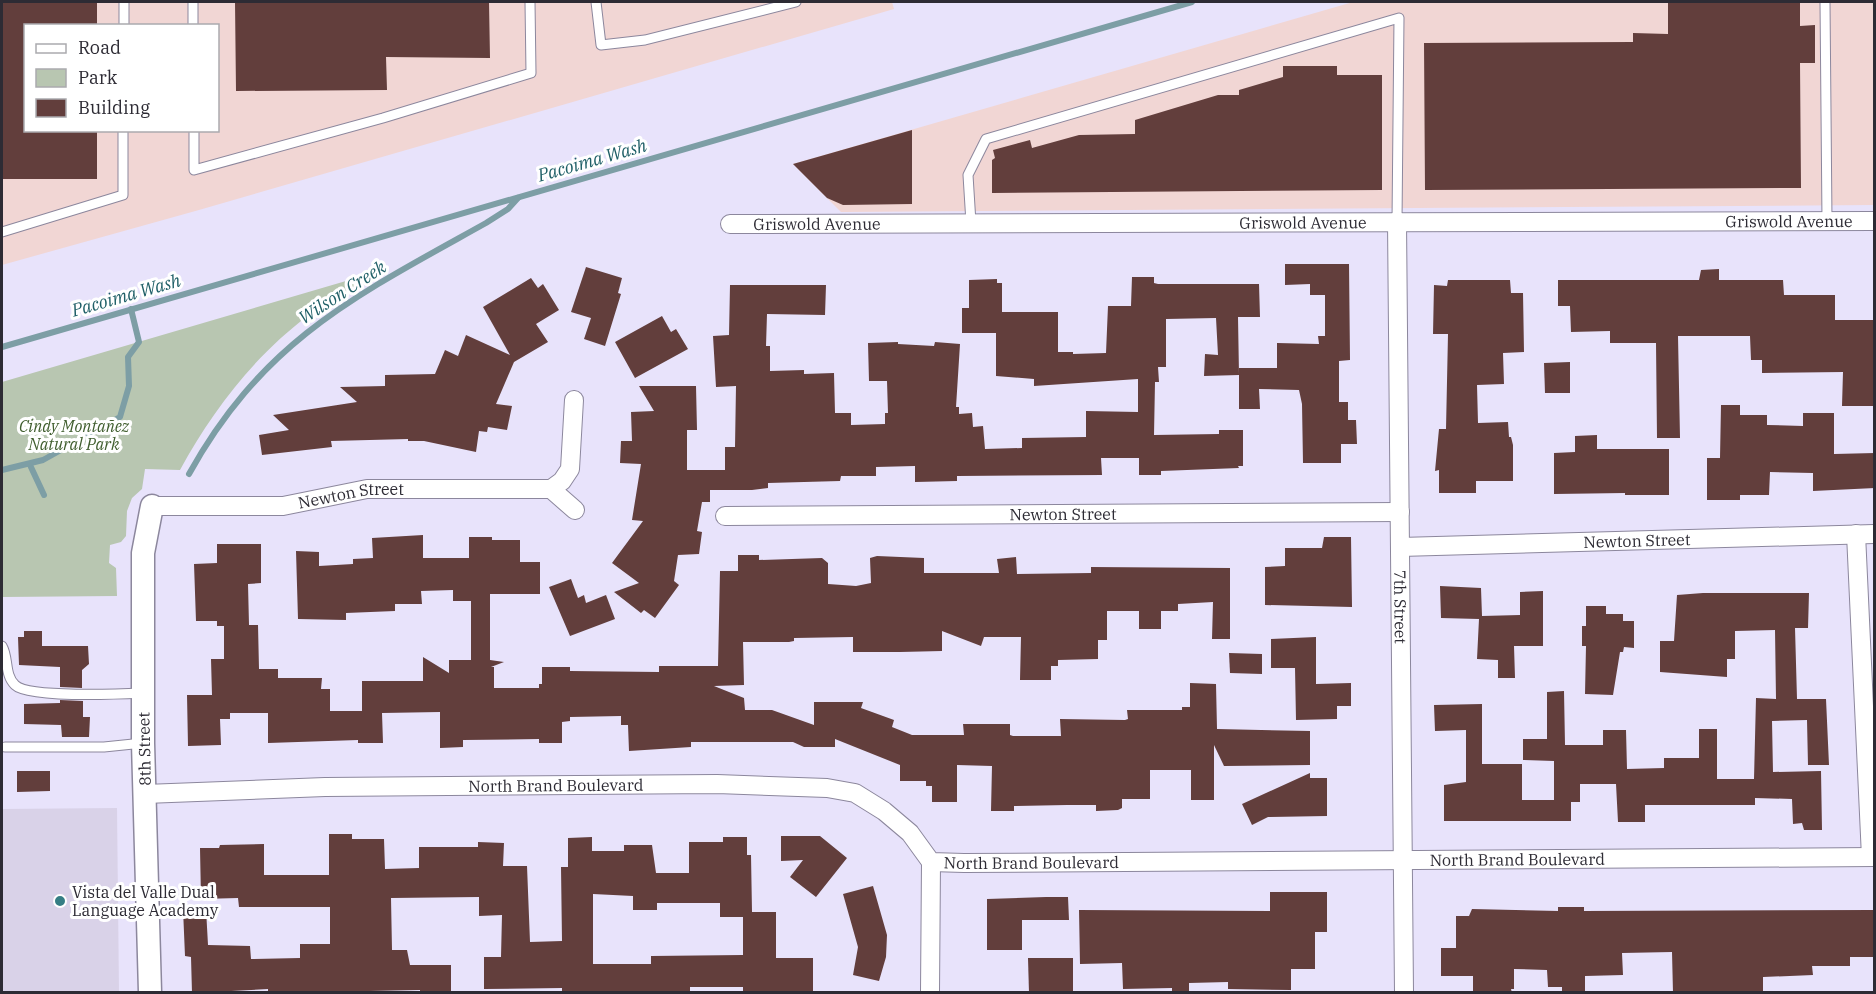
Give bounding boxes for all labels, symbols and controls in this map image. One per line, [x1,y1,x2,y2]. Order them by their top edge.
legend [24,24,219,132]
text: Road [78,36,121,59]
text: Park [78,66,118,89]
text: Building [78,96,150,119]
water label: Pacoima Wash [534,133,649,187]
street label: Griswold Avenue [1725,211,1853,231]
street label: Griswold Avenue [1239,212,1367,233]
street label: Griswold Avenue [753,214,881,234]
water label: Wilson Creek [294,255,391,329]
water label: Pacoima Wash [68,268,183,322]
park label: Cindy Montañez Natural Park [19,416,130,454]
street label: Newton Street [296,479,404,513]
street label: Newton Street [1009,504,1117,524]
street label: Newton Street [1583,529,1691,552]
street label: 7th Street [1390,570,1411,644]
street label: 8th Street [133,712,155,786]
street label: North Brand Boulevard [468,775,644,796]
street label: North Brand Boulevard [1430,849,1605,870]
street label: North Brand Boulevard [943,852,1119,873]
place label: Vista del Valle Dual Language Academy [72,882,219,920]
marker: Vista del Valle Dual Language Academy [53,894,67,908]

